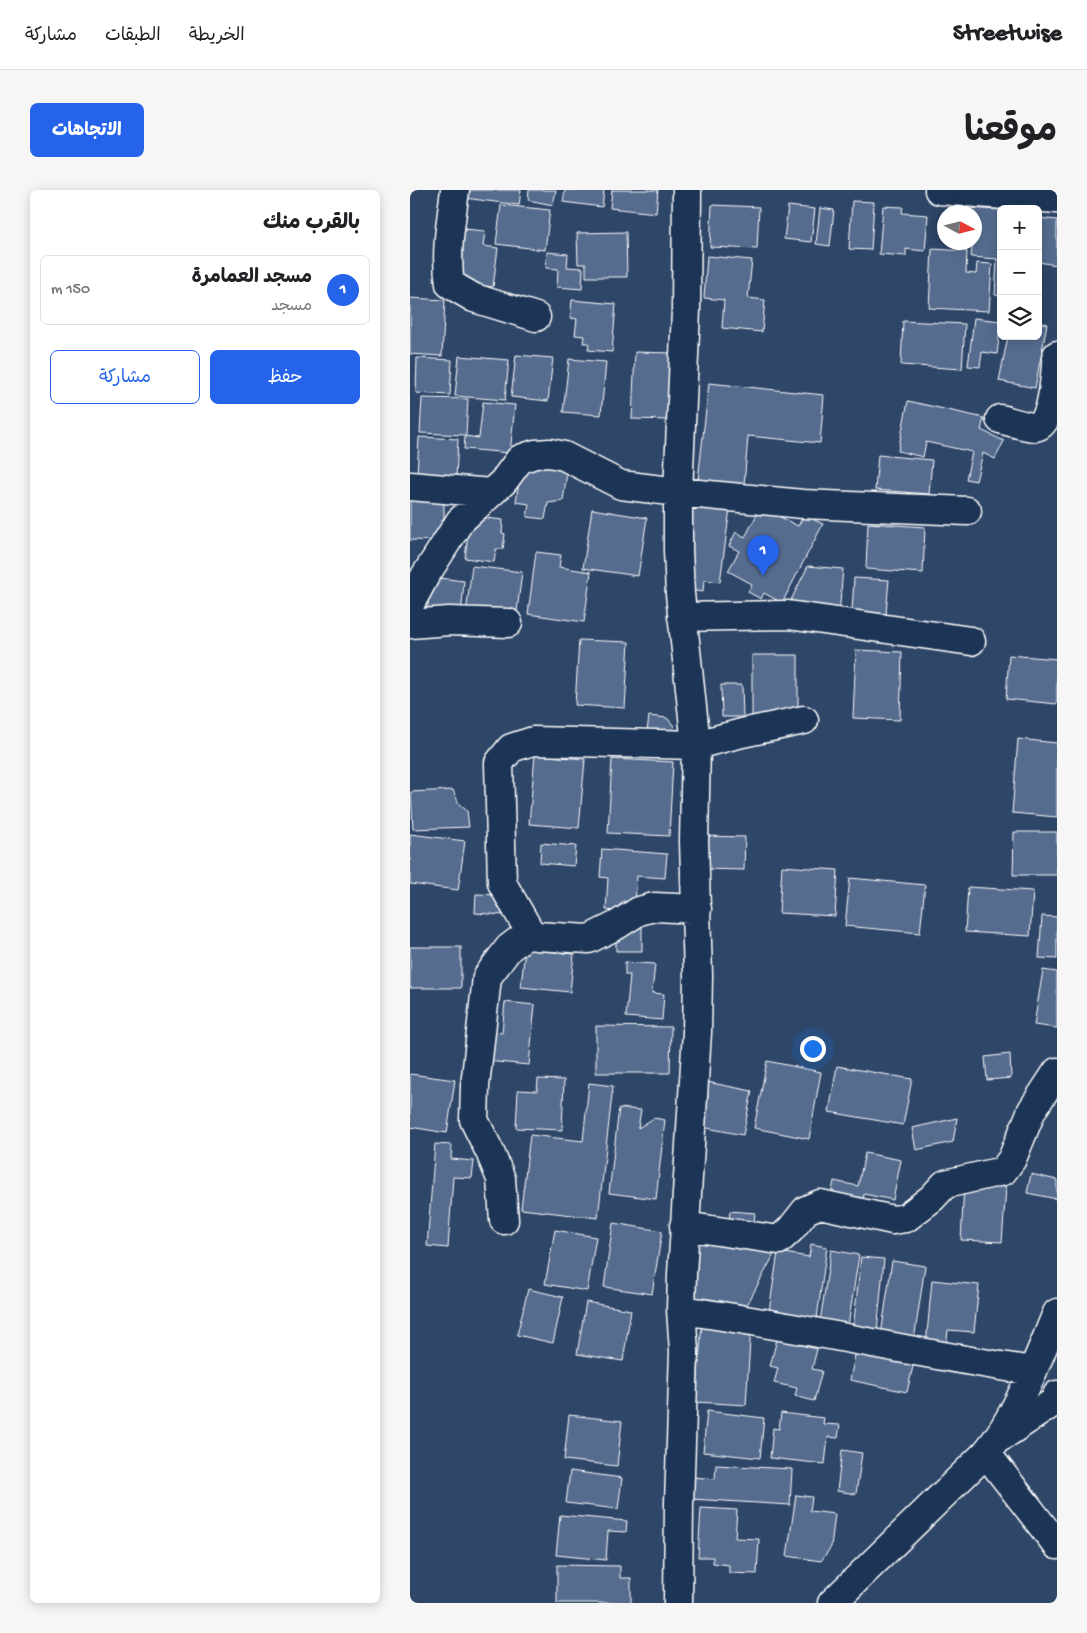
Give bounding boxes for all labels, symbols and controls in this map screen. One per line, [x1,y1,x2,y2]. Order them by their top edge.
text: Streetwise [953,20,1062,49]
text: مشاركة [25,26,77,47]
text: الطبقات [105,26,161,47]
text: الخريطة [189,26,245,47]
button: الاتجاهات [30,103,144,157]
text: موقعنا [964,113,1057,154]
north arrow [937,205,982,250]
map controls [997,205,1042,340]
button: + [997,205,1042,250]
text: بالقرب منك [263,212,360,237]
button: − [997,250,1042,295]
text: مسجد العمامرة [192,267,312,290]
text: 150 m [51,281,90,300]
text: 1 [340,281,346,300]
button: layers [997,295,1042,340]
text: مسجد [271,298,312,317]
button: مشاركة [50,350,200,404]
button: حفظ [210,350,360,404]
pin: 1 [747,535,779,576]
your location [800,1036,826,1062]

